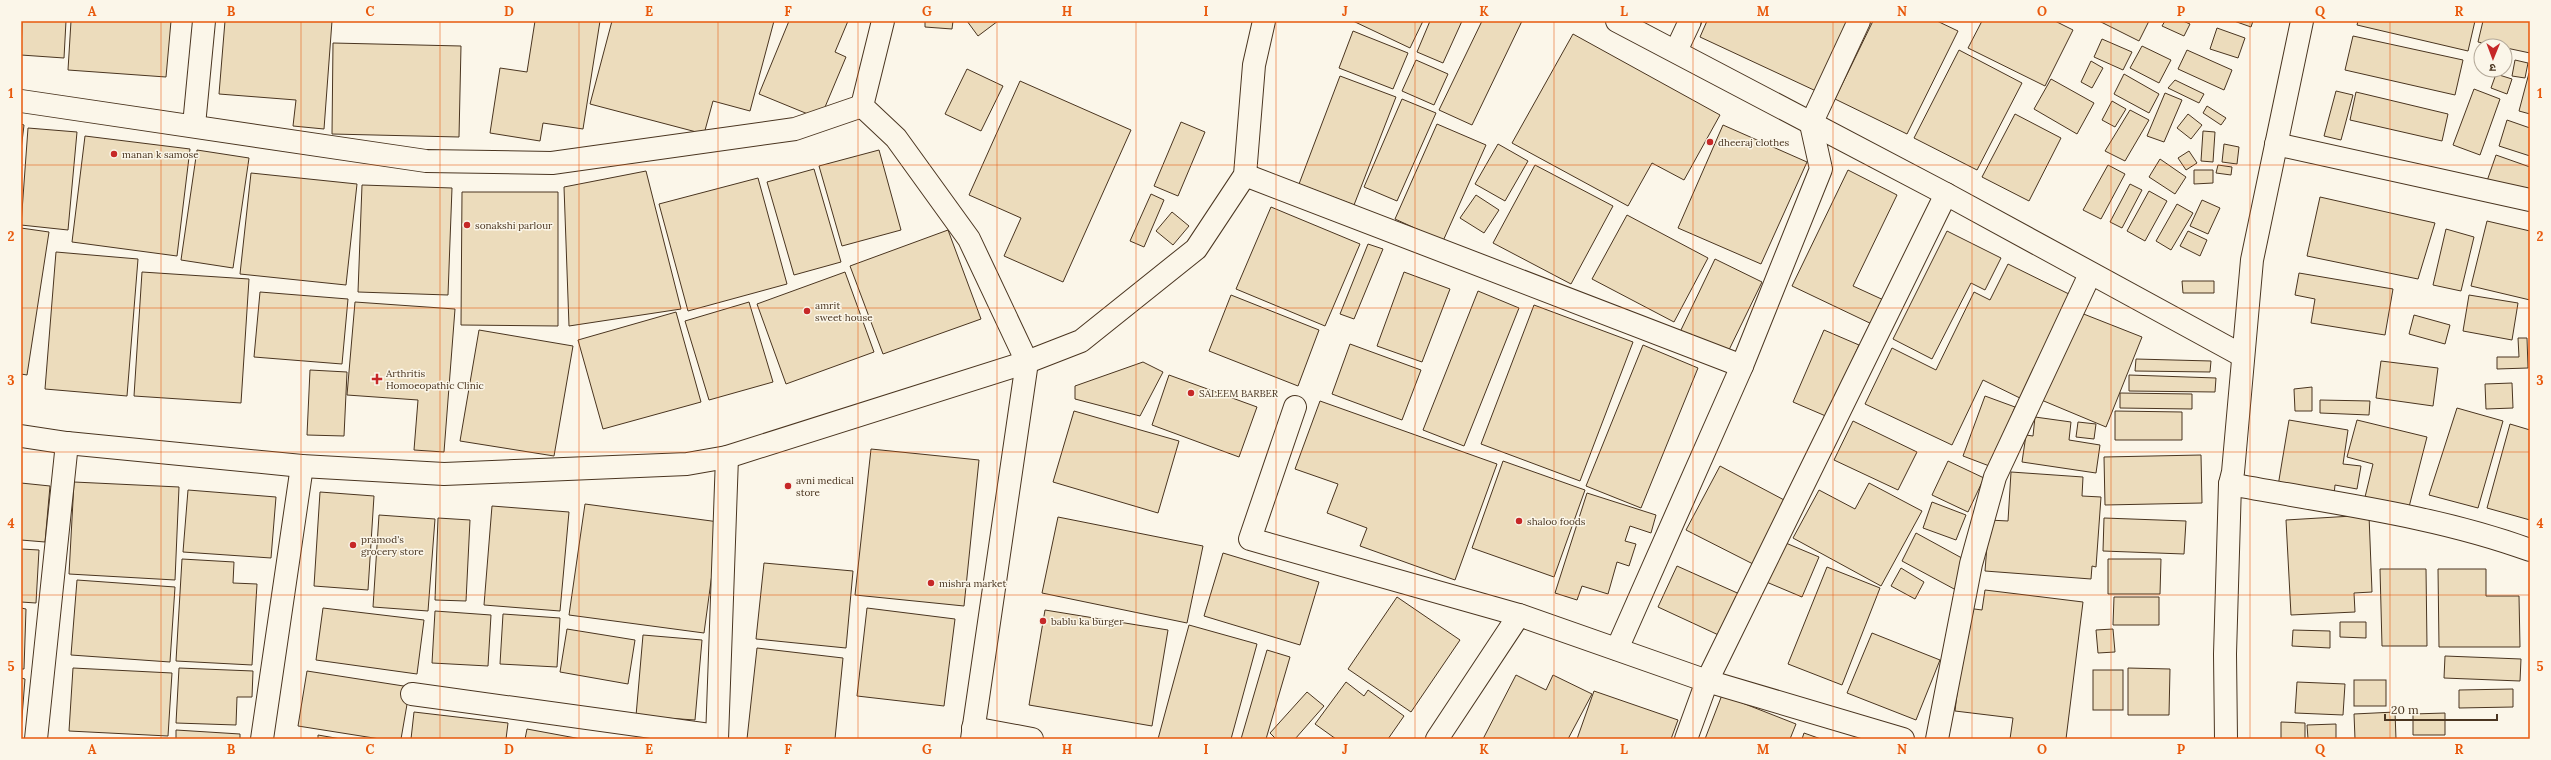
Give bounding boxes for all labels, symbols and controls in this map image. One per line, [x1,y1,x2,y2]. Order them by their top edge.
text: A [88,3,97,20]
text: B [227,3,236,20]
text: C [366,3,375,20]
text: D [504,3,514,20]
text: E [645,3,653,20]
text: F [784,3,792,20]
text: G [922,3,932,20]
text: H [1062,3,1072,20]
text: I [1203,3,1209,20]
text: J [1342,3,1348,20]
text: K [1479,3,1489,20]
text: L [1620,3,1628,20]
text: M [1757,3,1770,20]
text: N [1897,3,1907,20]
text: O [2037,3,2047,20]
text: P [2177,3,2186,20]
text: Q [2315,3,2326,20]
text: R [2455,3,2464,20]
north arrow [2473,38,2513,78]
text: उ [2489,61,2496,75]
text: 1 [8,85,14,102]
text: 1 [2537,85,2543,102]
place label: dheeraj clothes [1718,136,1790,149]
marker: dheeraj clothes [1705,137,1715,147]
place label: manan k samose [122,148,199,161]
marker: manan k samose [109,149,119,159]
place label: sonakshi parlour [475,219,553,232]
marker: sonakshi parlour [462,220,472,230]
text: 2 [8,228,15,245]
text: 2 [2537,228,2544,245]
place label: amrit sweet house [815,299,873,324]
marker: amrit sweet house [802,306,812,316]
place label: Arthritis Homoeopathic Clinic [385,367,484,392]
text: 3 [7,372,15,389]
text: 3 [2536,372,2544,389]
marker: Arthritis Homoeopathic Clinic [371,373,383,385]
place label: SALEEM BARBER [1199,387,1279,400]
marker: SALEEM BARBER [1186,388,1196,398]
place label: avni medical store [796,474,854,499]
marker: avni medical store [783,481,793,491]
text: 4 [7,515,15,532]
place label: shaloo foods [1527,515,1586,528]
text: 4 [2536,515,2544,532]
marker: shaloo foods [1514,516,1524,526]
place label: pramod's grocery store [361,533,424,558]
marker: pramod's grocery store [348,540,358,550]
place label: mishra market [939,577,1006,590]
marker: mishra market [926,578,936,588]
place label: bablu ka burger [1051,615,1124,628]
marker: bablu ka burger [1038,616,1048,626]
text: 5 [7,658,15,675]
text: 5 [2536,658,2544,675]
scale bar [2385,696,2497,722]
text: 20 m [2391,702,2419,717]
text: A [88,741,97,758]
text: B [227,741,236,758]
text: C [366,741,375,758]
text: D [504,741,514,758]
text: E [645,741,653,758]
text: F [784,741,792,758]
text: G [922,741,932,758]
text: H [1062,741,1072,758]
text: I [1203,741,1209,758]
text: J [1342,741,1348,758]
text: K [1479,741,1489,758]
text: L [1620,741,1628,758]
text: M [1757,741,1770,758]
text: N [1897,741,1907,758]
text: O [2037,741,2047,758]
text: P [2177,741,2186,758]
text: Q [2315,741,2326,758]
text: R [2455,741,2464,758]

